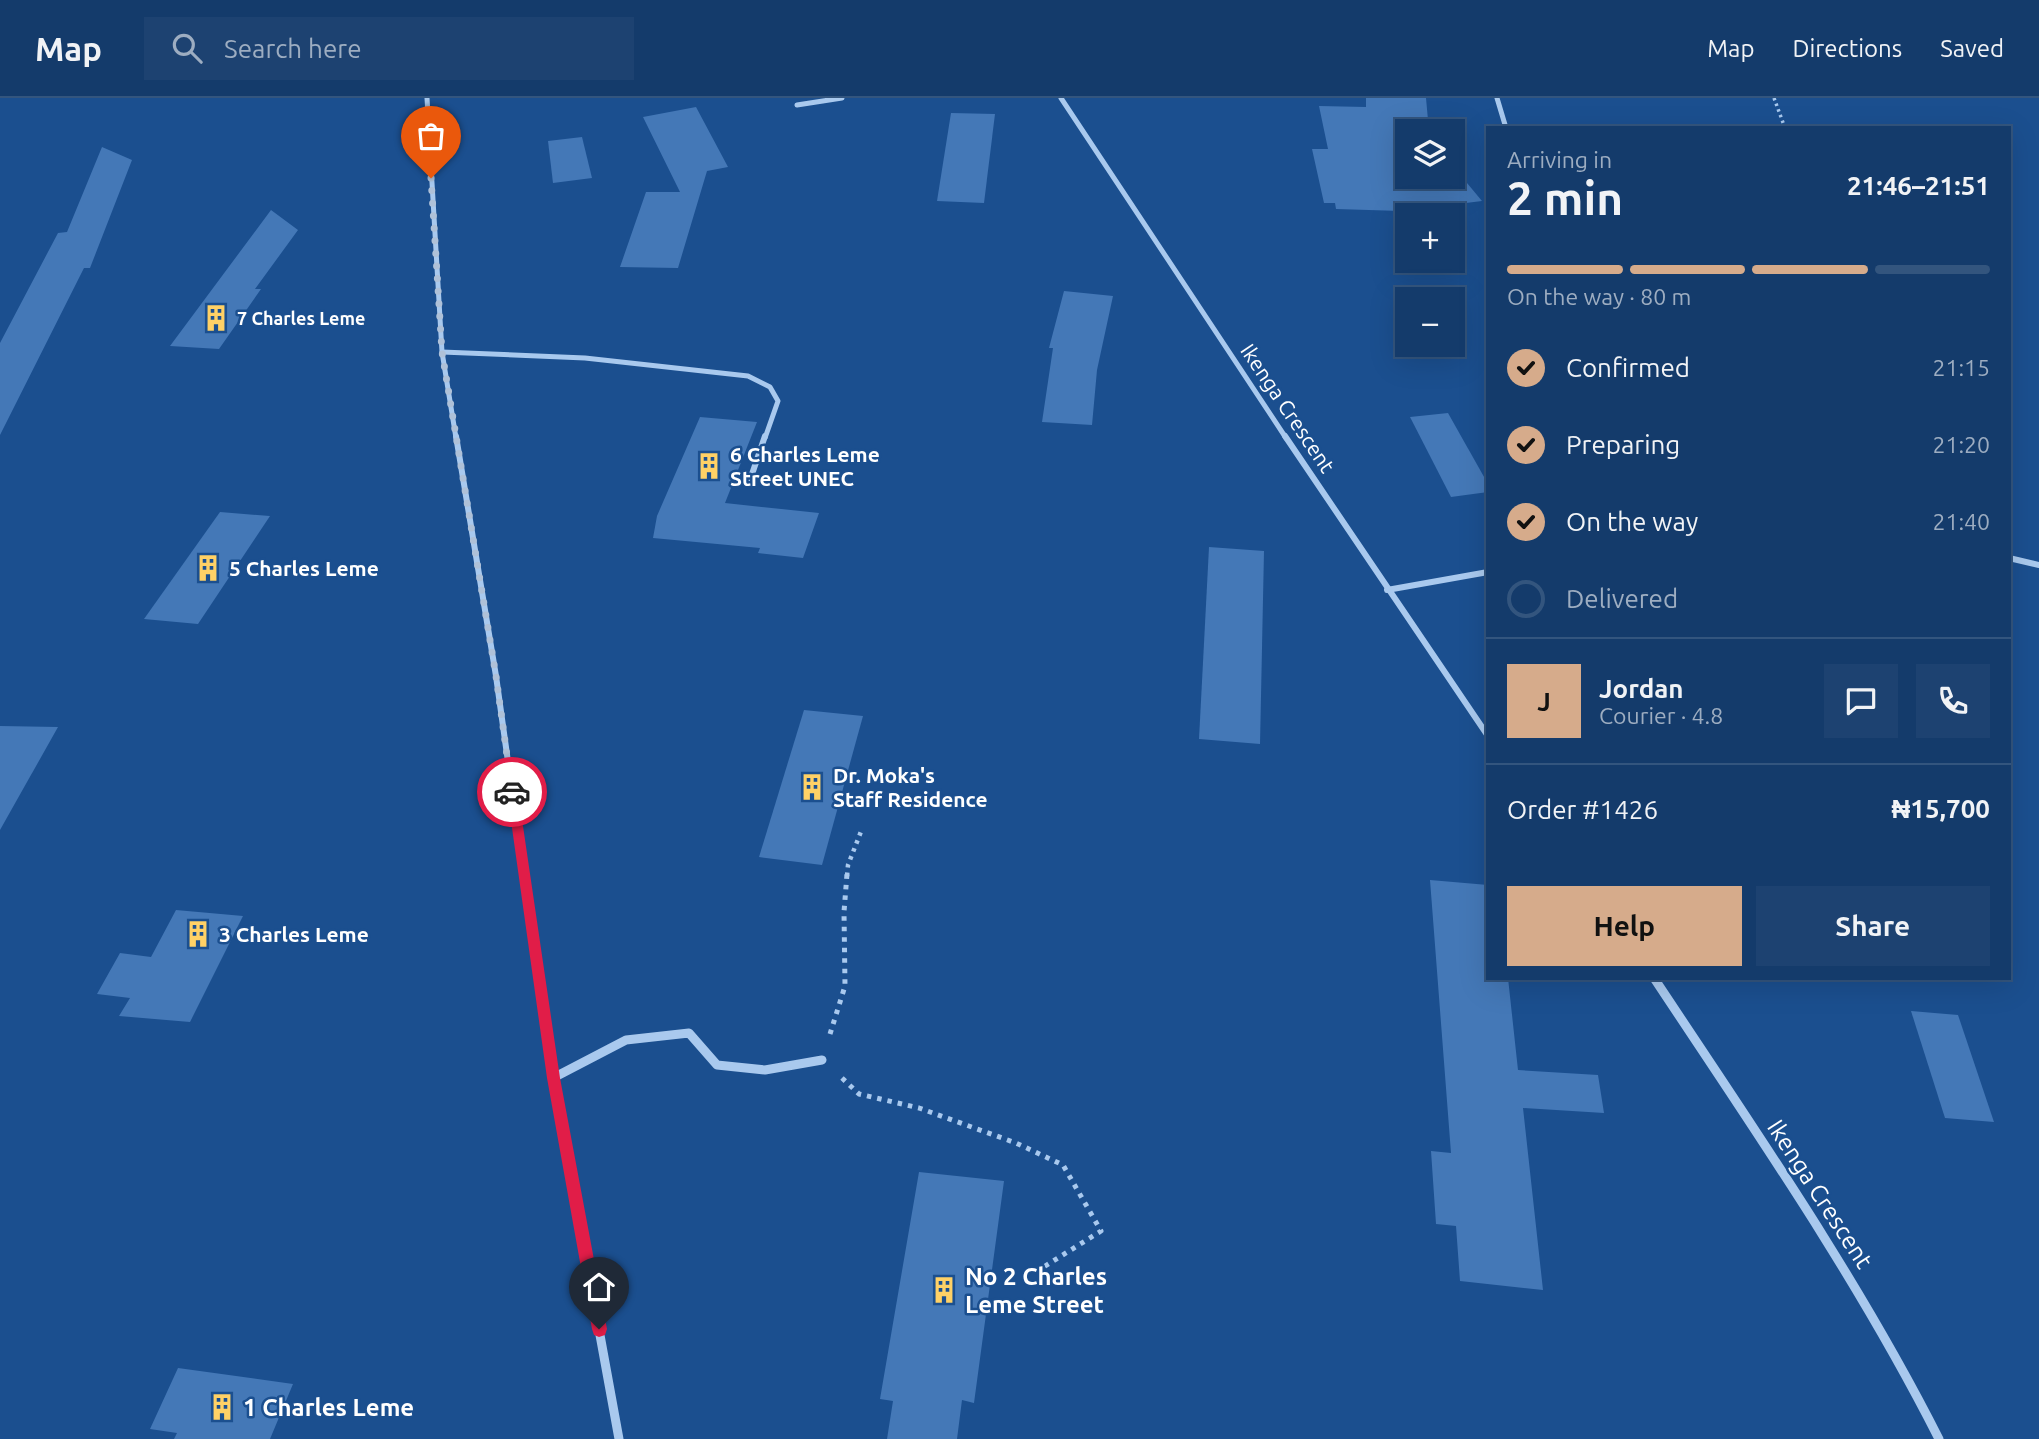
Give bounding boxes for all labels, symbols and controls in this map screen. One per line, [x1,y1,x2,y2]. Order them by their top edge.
search box [144,17,634,80]
icon: search [168,29,206,67]
text: Map [35,30,102,67]
text: Search here [224,34,362,63]
text: Map [1707,35,1754,62]
text: Directions [1792,35,1902,62]
text: Saved [1940,35,2004,62]
pin [401,106,461,178]
icon: bag [412,117,450,155]
map controls [1395,119,1465,357]
button: layers [1395,119,1465,189]
text: Arriving in [1507,147,1612,172]
text: 21:46–21:51 [1847,171,1990,200]
text: 2 min [1507,172,1623,224]
button: + [1395,203,1465,273]
text: On the way · 80 m [1507,284,1691,309]
button: − [1395,287,1465,357]
building icon: 7 Charles Leme [201,303,231,333]
place label: 7 Charles Leme [237,308,365,328]
street label: Ikenga Crescent [1236,339,1340,477]
icon: check [1507,349,1545,387]
text: Confirmed [1566,353,1690,382]
text: 21:15 [1932,355,1990,380]
icon: check [1507,426,1545,464]
text: Preparing [1566,430,1680,459]
text: 21:20 [1932,432,1990,457]
place label: 6 Charles Leme Street UNEC [730,442,880,490]
building icon: 6 Charles Leme Street UNEC [694,451,724,481]
icon: check [1507,503,1545,541]
text: On the way [1566,507,1698,536]
text: 21:40 [1932,509,1990,534]
building icon: 5 Charles Leme [193,553,223,583]
place label: 5 Charles Leme [229,556,379,580]
text: Delivered [1566,584,1678,613]
button: chat [1824,664,1898,738]
button: phone [1916,664,1990,738]
text: Jordan [1599,674,1684,703]
text: J [1537,687,1551,716]
text: Courier · 4.8 [1599,703,1723,728]
courier [477,757,547,827]
place label: Dr. Moka's Staff Residence [833,763,988,811]
building icon: Dr. Moka's Staff Residence [797,772,827,802]
icon: car [493,773,531,811]
text: ₦15,700 [1892,794,1990,823]
text: Order #1426 [1507,795,1658,824]
button: Help [1507,886,1742,966]
button: Share [1756,886,1990,966]
building icon: 3 Charles Leme [183,919,213,949]
place label: 3 Charles Leme [219,922,369,946]
street label: Ikenga Crescent [1762,1115,1878,1274]
pin [569,1257,629,1329]
place label: No 2 Charles Leme Street [965,1263,1107,1318]
icon: home [580,1268,618,1306]
building icon: No 2 Charles Leme Street [929,1275,959,1305]
building icon: 1 Charles Leme [207,1392,237,1422]
place label: 1 Charles Leme [243,1394,414,1421]

